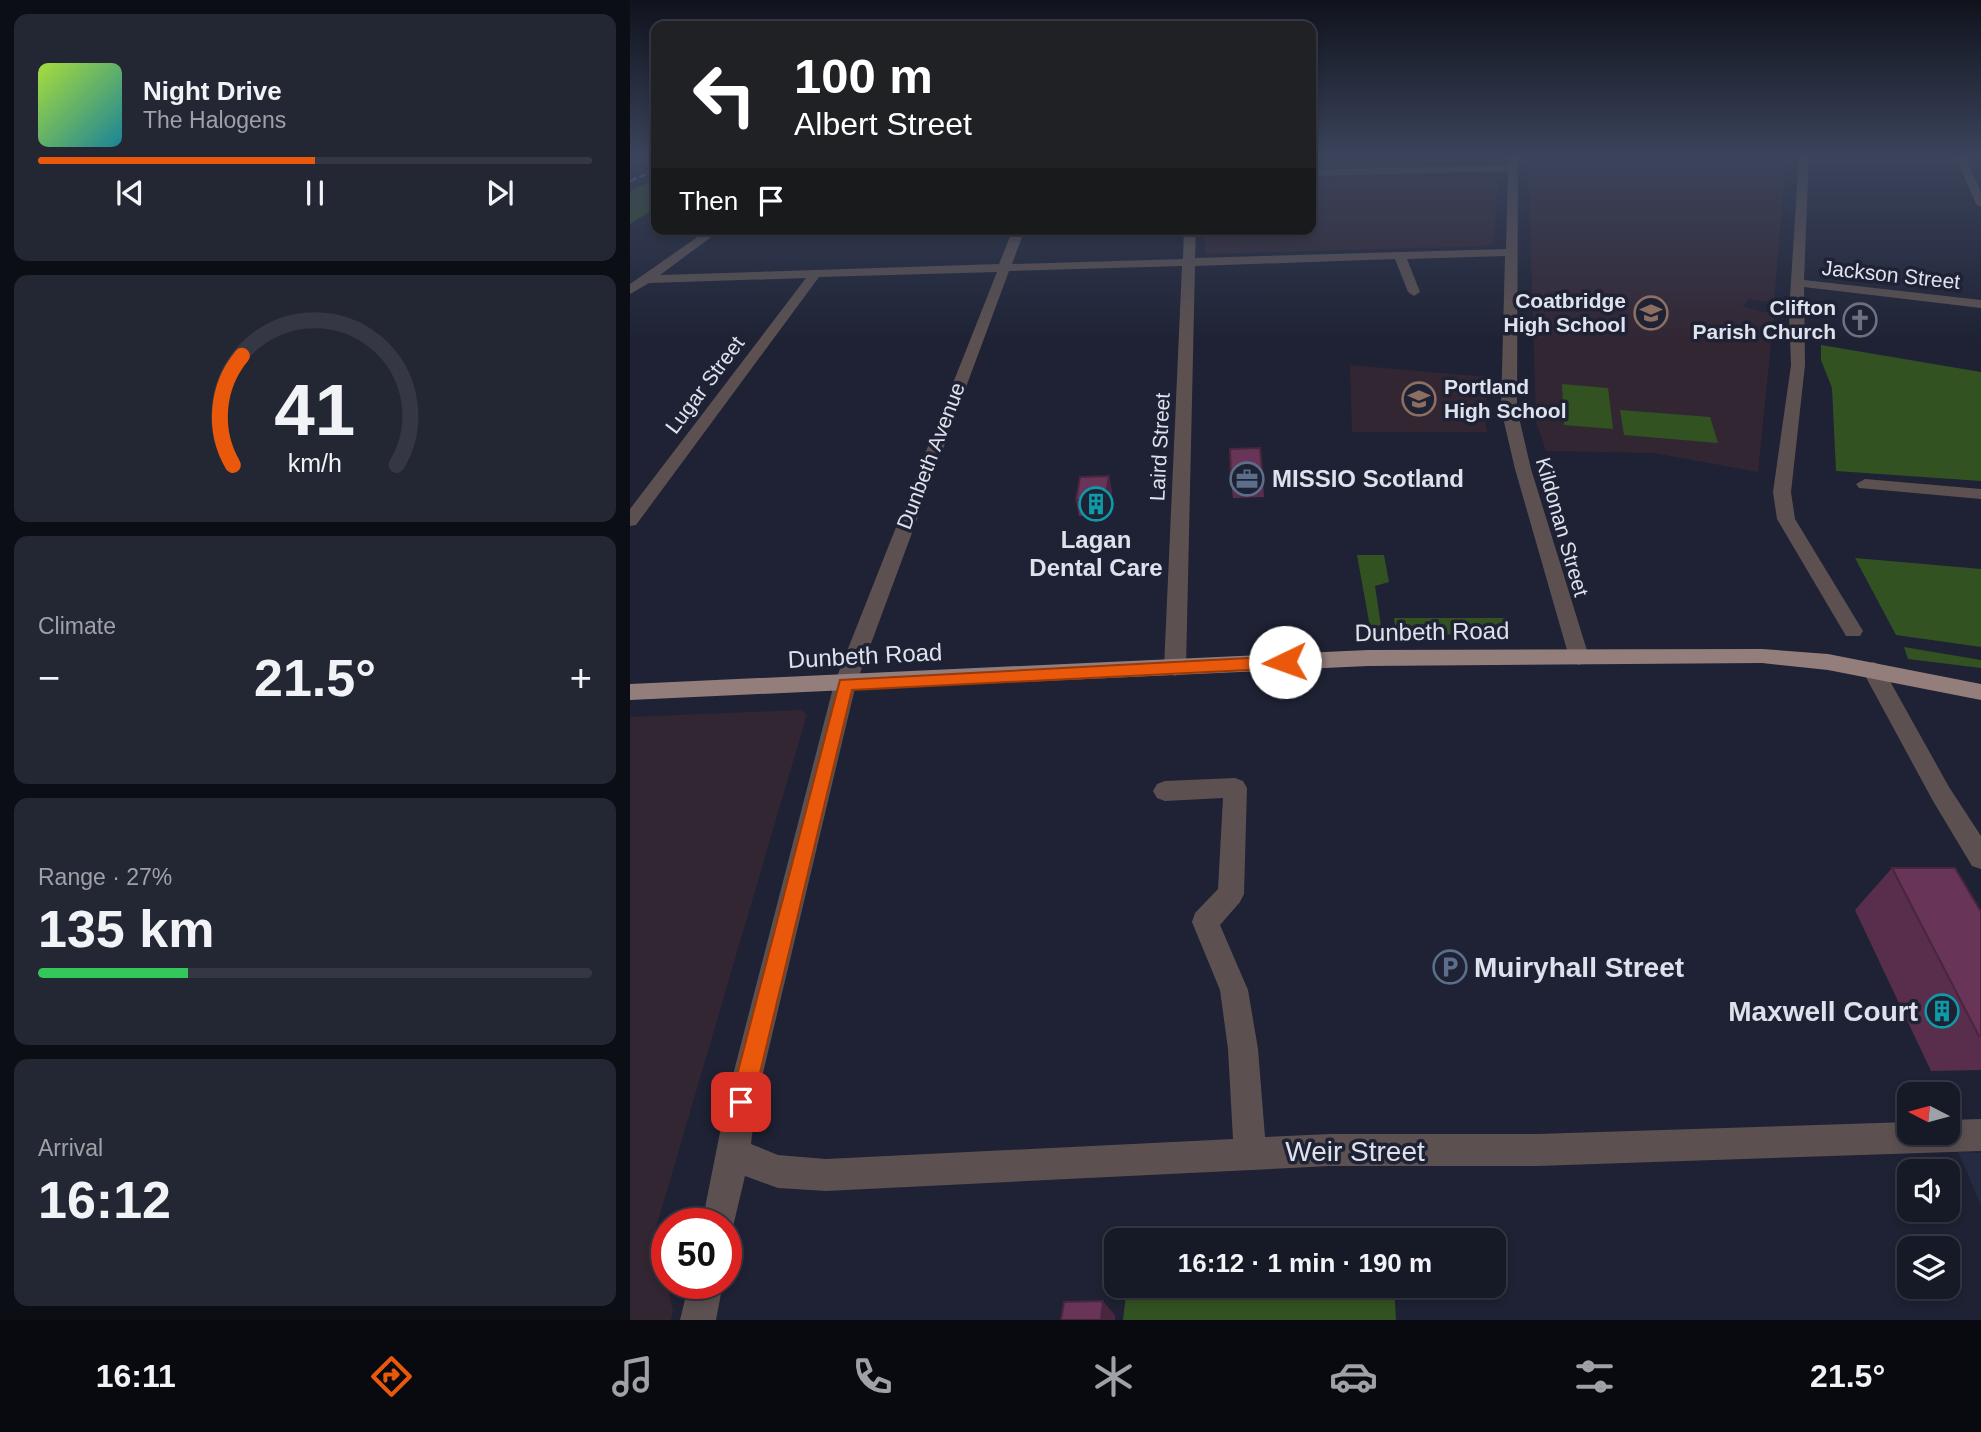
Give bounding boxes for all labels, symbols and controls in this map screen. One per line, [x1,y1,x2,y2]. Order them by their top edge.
icon: left [679,49,770,140]
text: 100 m [794,49,933,103]
text: Night Drive [143,76,282,106]
text: Albert Street [794,106,972,142]
text: The Halogens [143,107,286,133]
icon: previous [111,174,149,212]
icon: pause [296,174,334,212]
icon: next [481,174,519,212]
icon: arrive [752,182,790,220]
text: Then [679,186,738,216]
street label: Jackson Street [1821,256,1961,293]
place label: Coatbridge High School [1504,289,1626,336]
school or university icon: Coatbridge High School [1632,294,1670,332]
place label: Clifton Parish Church [1692,296,1836,343]
church icon: Clifton Parish Church [1841,301,1879,339]
street label: Lugar Street [661,331,749,438]
text: 41 [275,369,355,450]
place label: Portland High School [1444,375,1567,422]
street label: Dunbeth Avenue [892,379,969,532]
school or university icon: Portland High School [1400,380,1438,418]
street label: Laird Street [1145,392,1174,502]
text: km/h [288,449,342,477]
street label: Kildonan Street [1532,455,1593,599]
office icon: MISSIO Scotland [1228,460,1266,498]
place label: MISSIO Scotland [1272,465,1464,492]
building icon: Lagan Dental Care [1077,485,1115,523]
place label: Lagan Dental Care [1029,526,1163,581]
text: Climate [38,613,116,639]
street label: Dunbeth Road [1354,617,1510,646]
position arrow [1248,625,1322,699]
street label: Dunbeth Road [787,638,943,673]
text: 21.5° [254,649,376,707]
text: − [38,657,60,699]
text: + [570,657,592,699]
text: Range · 27% [38,864,172,890]
text: 135 km [38,900,214,958]
parking icon: Muiryhall Street [1431,948,1469,986]
place label: Muiryhall Street [1474,952,1684,983]
building icon: Maxwell Court [1923,992,1961,1030]
place label: Maxwell Court [1728,996,1918,1027]
pin [711,1072,771,1132]
north arrow [1897,1082,1960,1144]
map controls [1897,1082,1960,1299]
icon: arrive [722,1083,760,1121]
text: Arrival [38,1135,103,1161]
street label: Weir Street [1285,1136,1425,1167]
button: sound [1897,1159,1960,1222]
text: 16:12 [38,1171,171,1229]
speed limit sign: 50 [651,1208,742,1299]
button: layers [1897,1236,1960,1299]
text: 16:12 · 1 min · 190 m [1178,1248,1432,1278]
icon: directions [367,1352,416,1401]
icon: music [608,1352,657,1401]
icon: phone [848,1352,897,1401]
icon: climate [1089,1352,1138,1401]
icon: car [1329,1352,1378,1401]
icon: filters [1570,1352,1619,1401]
text: 16:11 [96,1358,176,1394]
text: 21.5° [1810,1358,1885,1394]

